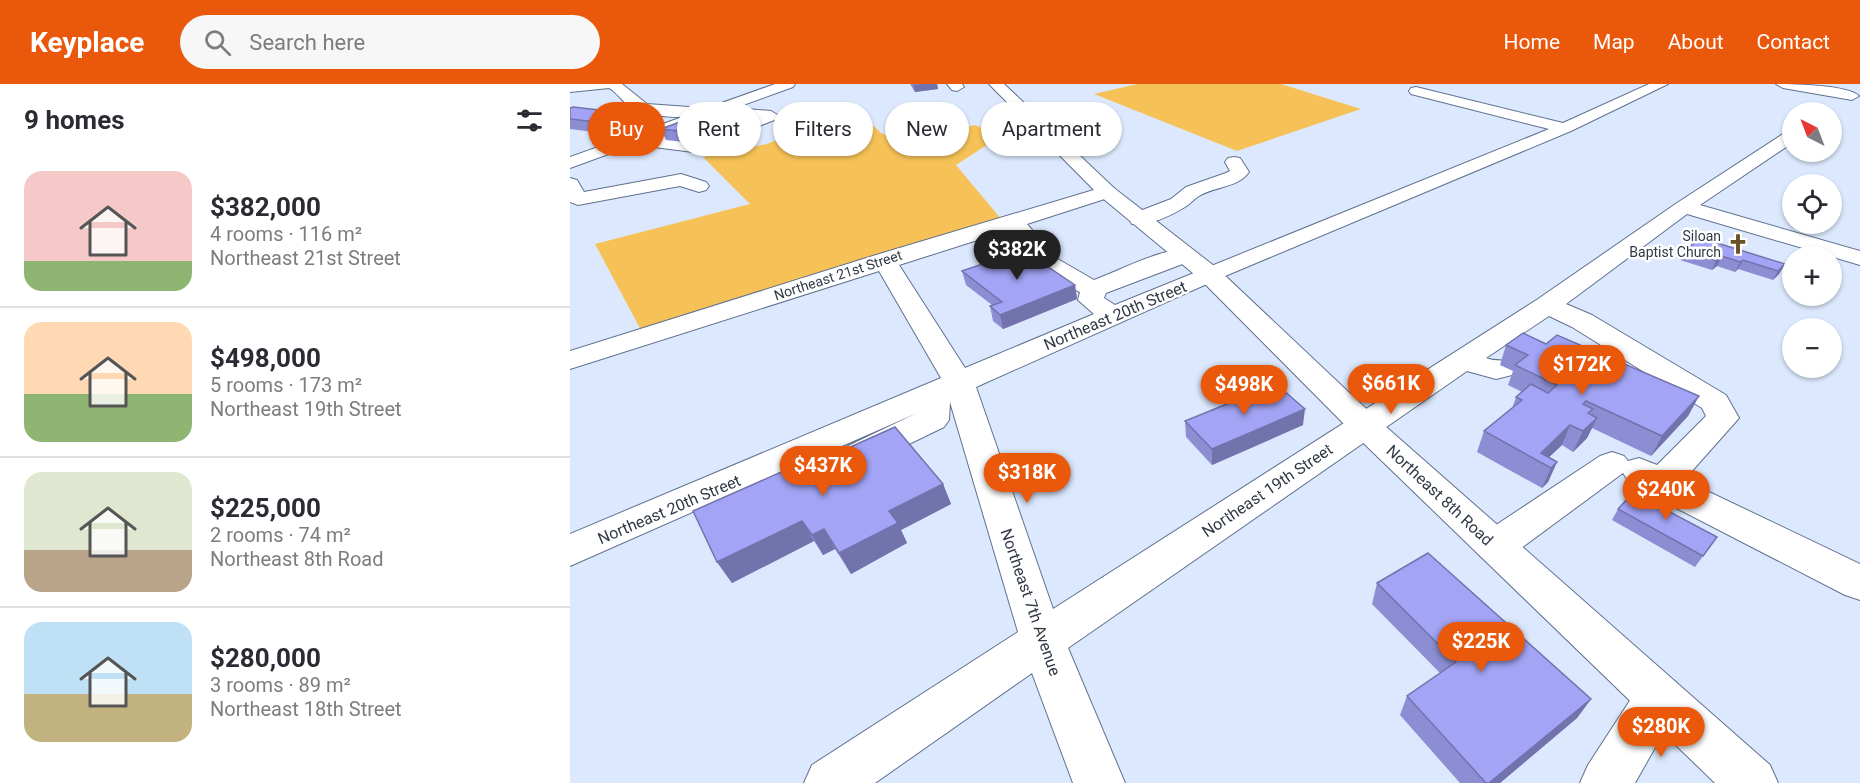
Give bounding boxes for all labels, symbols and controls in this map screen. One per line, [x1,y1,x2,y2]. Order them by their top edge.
search box [180,15,600,69]
text: Keyplace [30,26,144,59]
icon: search [201,26,234,59]
text: Search here [249,30,365,55]
text: Home [1504,30,1560,54]
text: Map [1593,30,1635,54]
text: About [1668,30,1724,54]
text: Contact [1757,30,1830,54]
chip: Buy [588,102,665,156]
chip: Rent [677,102,761,156]
chip: Filters [773,102,873,156]
chip: New [885,102,969,156]
chip: Apartment [981,102,1122,156]
north arrow [1782,102,1842,162]
map controls [1782,102,1842,378]
icon: filters [513,104,546,137]
text: 9 homes [24,105,125,135]
button: locate [1782,174,1842,234]
text: $382,000 [210,192,321,222]
icon: home [72,195,144,267]
text: 4 rooms · 116 m² [210,222,362,246]
place label: Siloan Baptist Church [1629,228,1721,260]
pin: $382K [975,230,1059,281]
church icon: Siloan Baptist Church [1726,232,1750,256]
text: $382K [988,237,1046,261]
text: Northeast 21st Street [210,246,401,270]
button: + [1782,246,1842,306]
street label: Northeast 21st Street [772,247,904,303]
street label: Northeast 20th Street [1041,277,1189,354]
button: − [1782,318,1842,378]
text: $498,000 [210,343,321,373]
pin: $172K [1540,345,1624,396]
icon: home [72,346,144,418]
text: $172K [1553,352,1611,376]
pin: $661K [1349,364,1433,415]
pin: $498K [1202,365,1286,416]
text: $661K [1362,371,1420,395]
text: $498K [1215,372,1273,396]
text: 5 rooms · 173 m² [210,373,362,397]
text: Northeast 19th Street [210,397,402,421]
street label: Northeast 19th Street [1198,440,1336,541]
street label: Northeast 8th Road [1382,441,1497,550]
pin: $437K [781,446,865,497]
text: $437K [794,453,852,477]
pin: $318K [985,453,1069,504]
text: $318K [998,460,1056,484]
pin: $240K [1624,470,1708,521]
street label: Northeast 20th Street [595,471,743,548]
text: $240K [1637,477,1695,501]
text: $225,000 [210,493,321,523]
icon: home [72,496,144,568]
text: 2 rooms · 74 m² [210,523,351,547]
street label: Northeast 7th Avenue [996,526,1065,678]
text: Northeast 8th Road [210,547,383,571]
pin: $225K [1439,622,1523,673]
text: $225K [1452,629,1510,653]
text: $280,000 [210,643,321,673]
icon: home [72,646,144,718]
text: 3 rooms · 89 m² [210,673,351,697]
text: Northeast 18th Street [210,697,402,721]
pin: $280K [1619,707,1703,758]
text: $280K [1632,714,1690,738]

